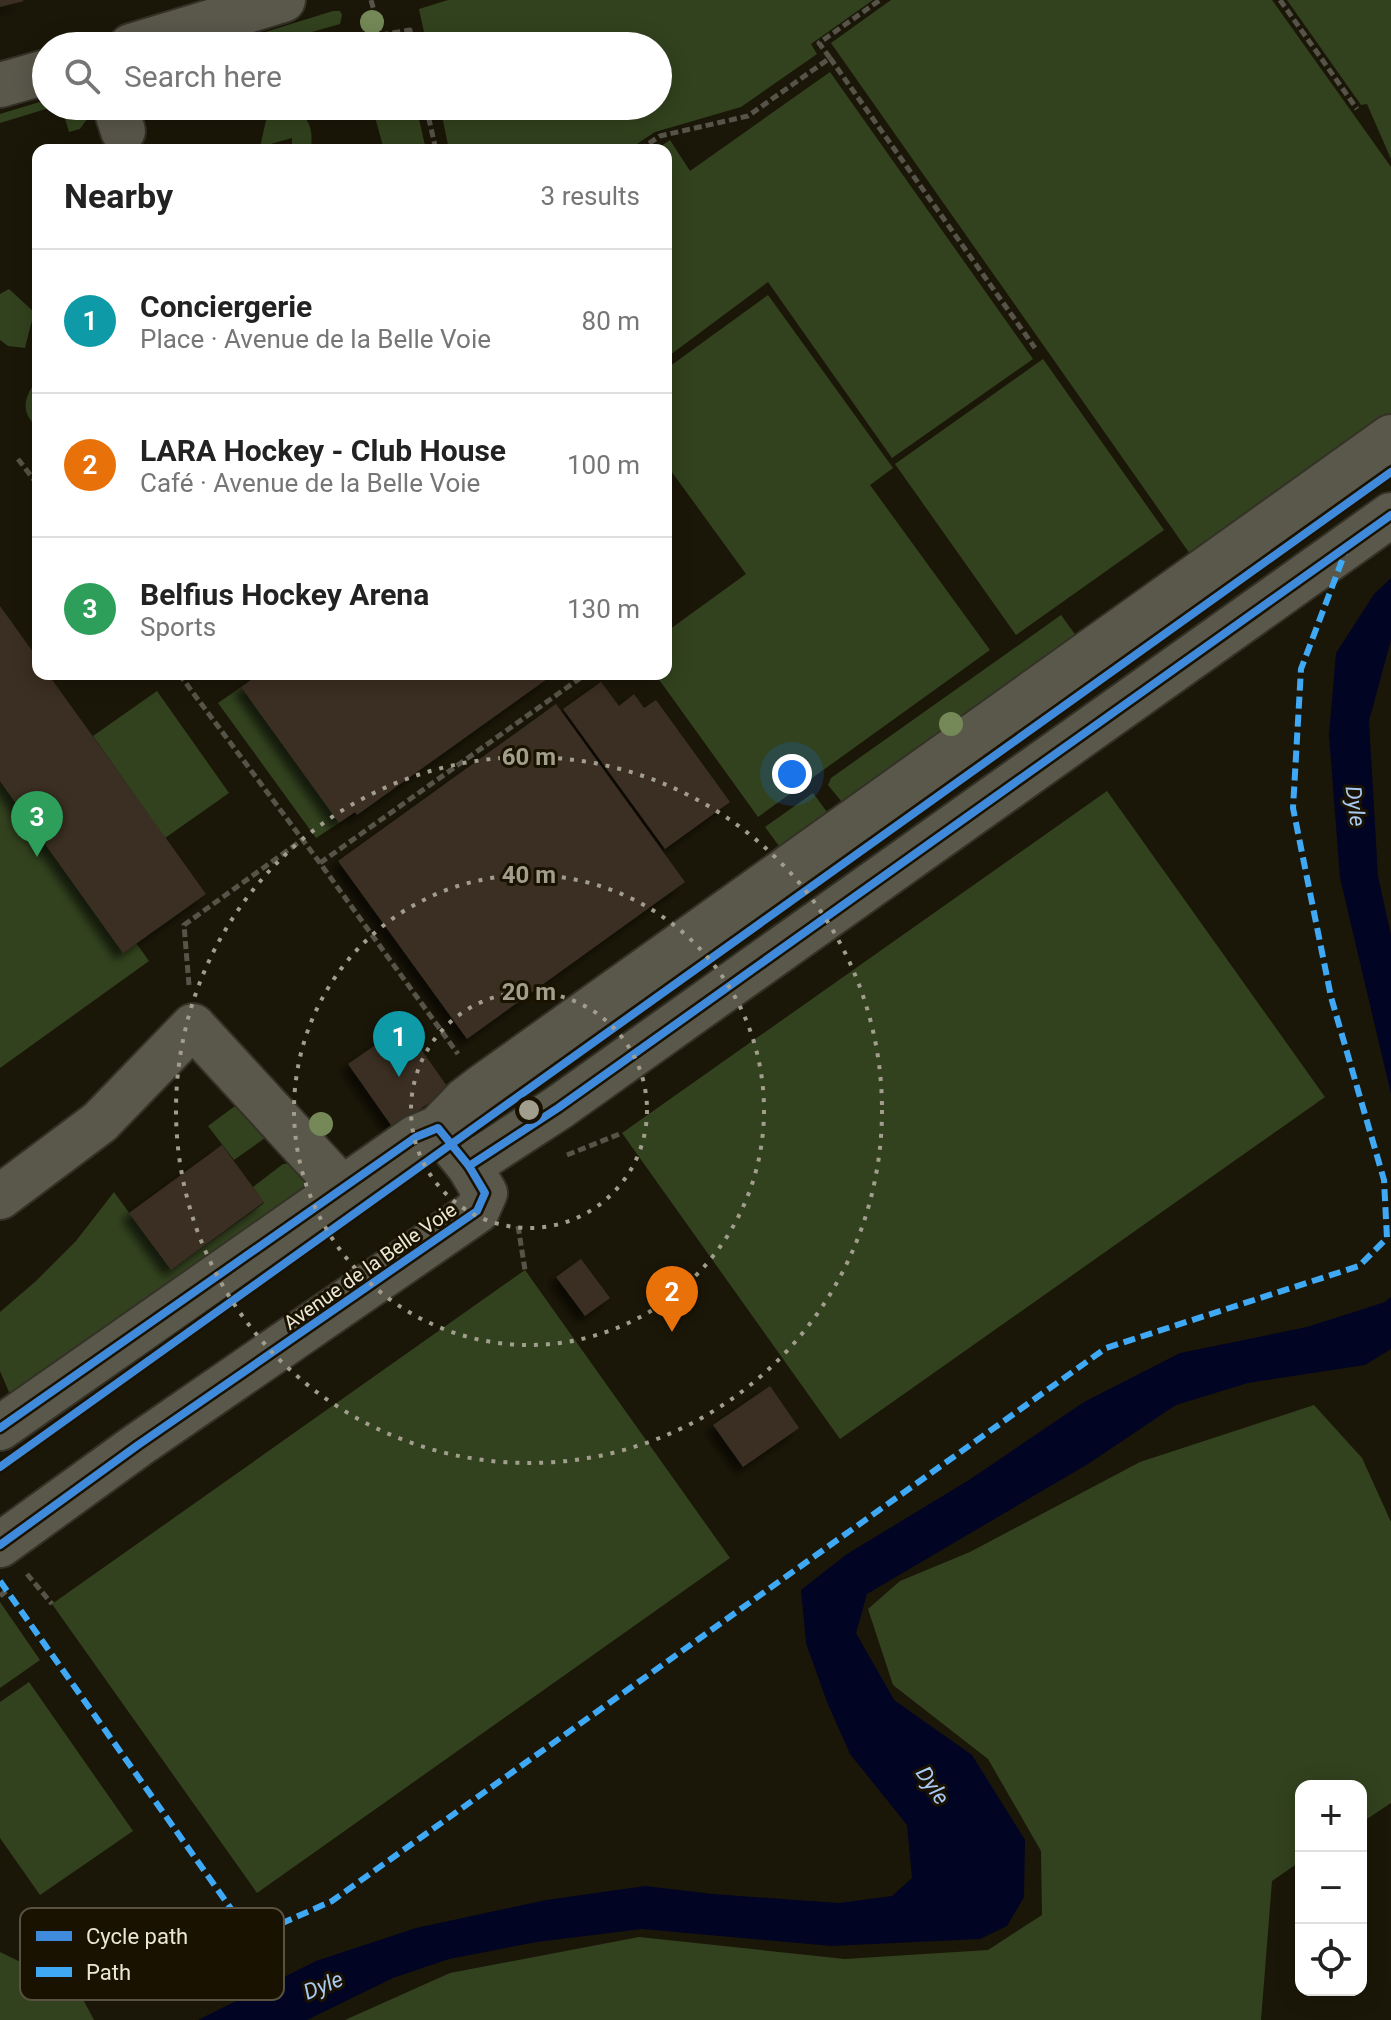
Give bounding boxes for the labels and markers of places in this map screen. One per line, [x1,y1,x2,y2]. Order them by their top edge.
pin: 3 [11,791,63,857]
pin: 1 [373,1011,425,1077]
centre of rings [515,1096,543,1124]
pin: 2 [646,1266,698,1332]

